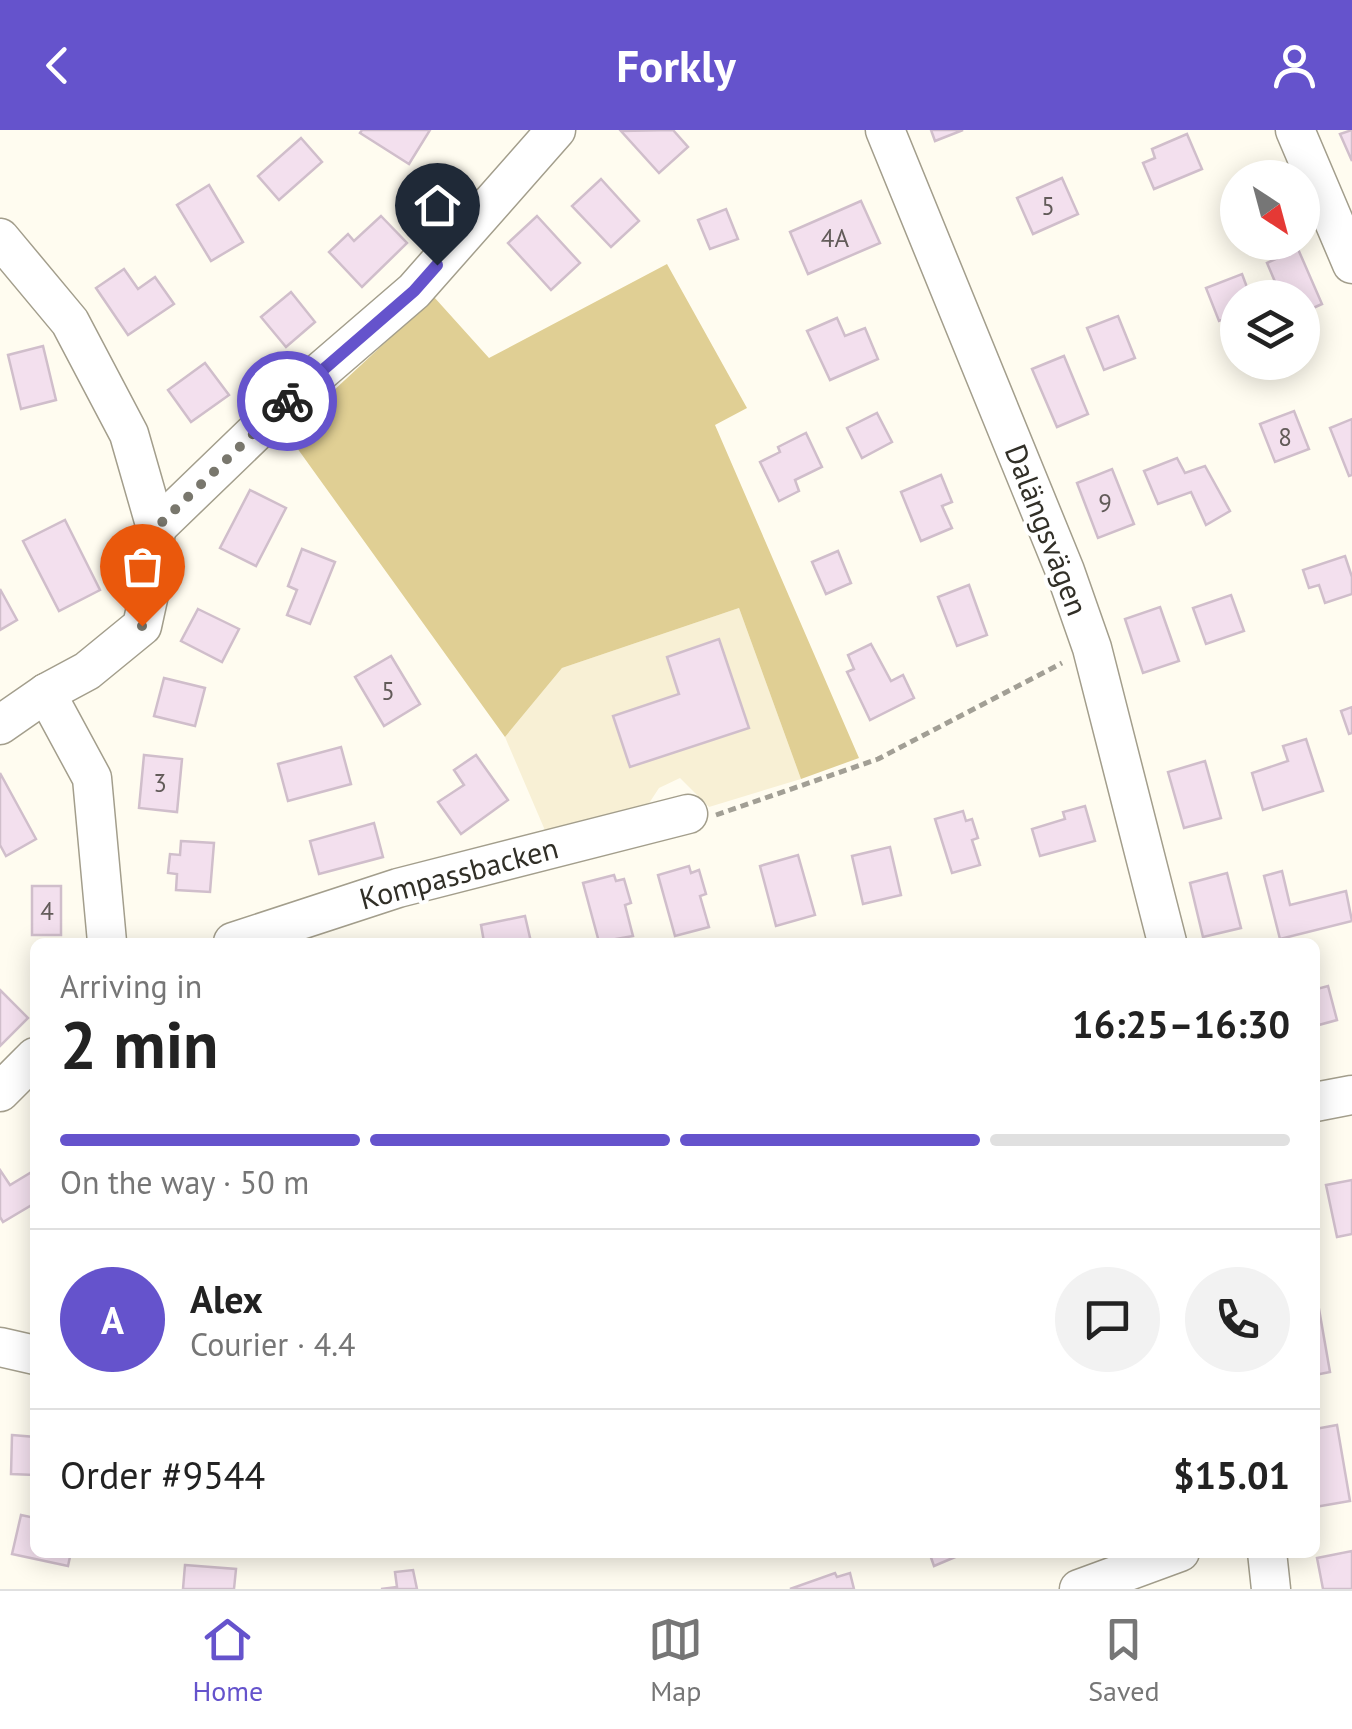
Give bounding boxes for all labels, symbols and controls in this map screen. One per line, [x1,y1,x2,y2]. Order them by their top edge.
text: Forkly [616,36,736,94]
icon: back [30,38,85,93]
icon: person [1267,38,1322,93]
north arrow [1220,160,1320,260]
map controls [1220,160,1320,380]
pin [395,163,480,266]
icon: home [410,178,465,233]
house number: 5 [1041,190,1055,222]
house number: 4A [821,222,849,254]
button: layers [1220,280,1320,380]
courier [237,351,337,451]
icon: bike [260,374,315,429]
house number: 8 [1278,421,1292,453]
street label: Dalängsvägen [997,438,1098,621]
house number: 9 [1098,487,1112,519]
pin [100,524,185,627]
icon: bag [115,539,170,594]
house number: 5 [381,675,395,707]
house number: 3 [153,767,167,799]
street label: Kompassbacken [355,827,562,918]
house number: 4 [40,895,54,927]
text: Arriving in [60,965,202,1007]
text: 16:25–16:30 [1072,999,1290,1048]
text: 2 min [60,1002,219,1086]
text: On the way · 50 m [60,1161,309,1203]
button: chat [1055,1267,1160,1372]
button: phone [1185,1267,1290,1372]
text: Alex [190,1274,263,1323]
text: A [101,1295,124,1344]
text: Courier · 4.4 [190,1323,356,1365]
text: Order #9544 [60,1450,265,1499]
text: $15.01 [1173,1450,1290,1499]
tab: Home [192,1612,263,1709]
tab: Map [648,1612,703,1709]
tab: Saved [1088,1612,1159,1709]

